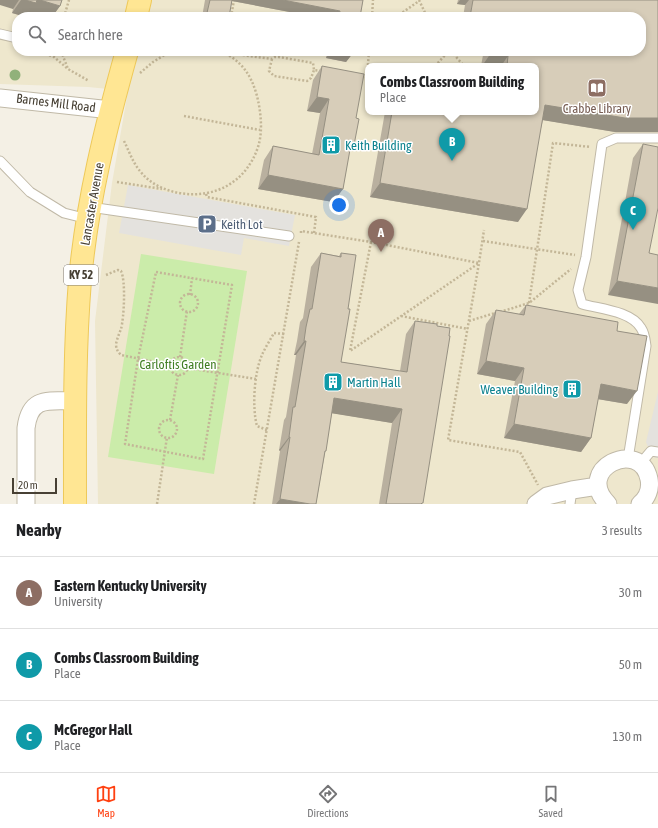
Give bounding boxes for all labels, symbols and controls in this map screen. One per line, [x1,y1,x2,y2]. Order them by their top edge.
search box [12,12,646,56]
icon: search [26,23,48,45]
text: Search here [58,26,123,43]
popup [365,63,539,115]
text: Combs Classroom Building [380,73,524,90]
library icon: Crabbe Library [586,77,608,99]
text: Place [380,90,406,105]
street label: Barnes Mill Road [15,91,97,115]
place label: Crabbe Library [563,101,632,116]
pin: B [439,128,465,161]
building icon: Keith Building [320,134,342,156]
place label: Keith Building [345,138,412,153]
street label: Lancaster Avenue [77,161,107,247]
your location [329,195,349,215]
pin: C [620,197,646,230]
parking icon: Keith Lot [196,213,218,235]
place label: Keith Lot [221,217,263,232]
pin: A [368,219,394,252]
road number: KY 52 [64,265,98,285]
park label: Carloftis Garden [140,357,217,372]
building icon: Martin Hall [322,371,344,393]
place label: Martin Hall [347,375,401,390]
building icon: Weaver Building [561,378,583,400]
place label: Weaver Building [480,382,558,397]
scale bar [12,476,57,495]
text: 20 m [18,479,38,491]
text: Nearby [16,520,62,540]
text: 3 results [602,523,642,538]
text: Eastern Kentucky University [54,577,207,594]
text: A [26,585,32,600]
text: 30 m [619,585,642,600]
text: University [54,594,103,609]
text: Combs Classroom Building [54,649,199,666]
text: B [26,657,32,672]
text: 50 m [619,657,642,672]
text: Place [54,666,81,681]
text: McGregor Hall [54,721,132,738]
text: C [26,729,32,744]
text: 130 m [613,729,642,744]
text: Place [54,738,81,753]
tab: Map [95,783,117,819]
tab: Directions [307,783,348,819]
tab: Saved [539,783,563,819]

